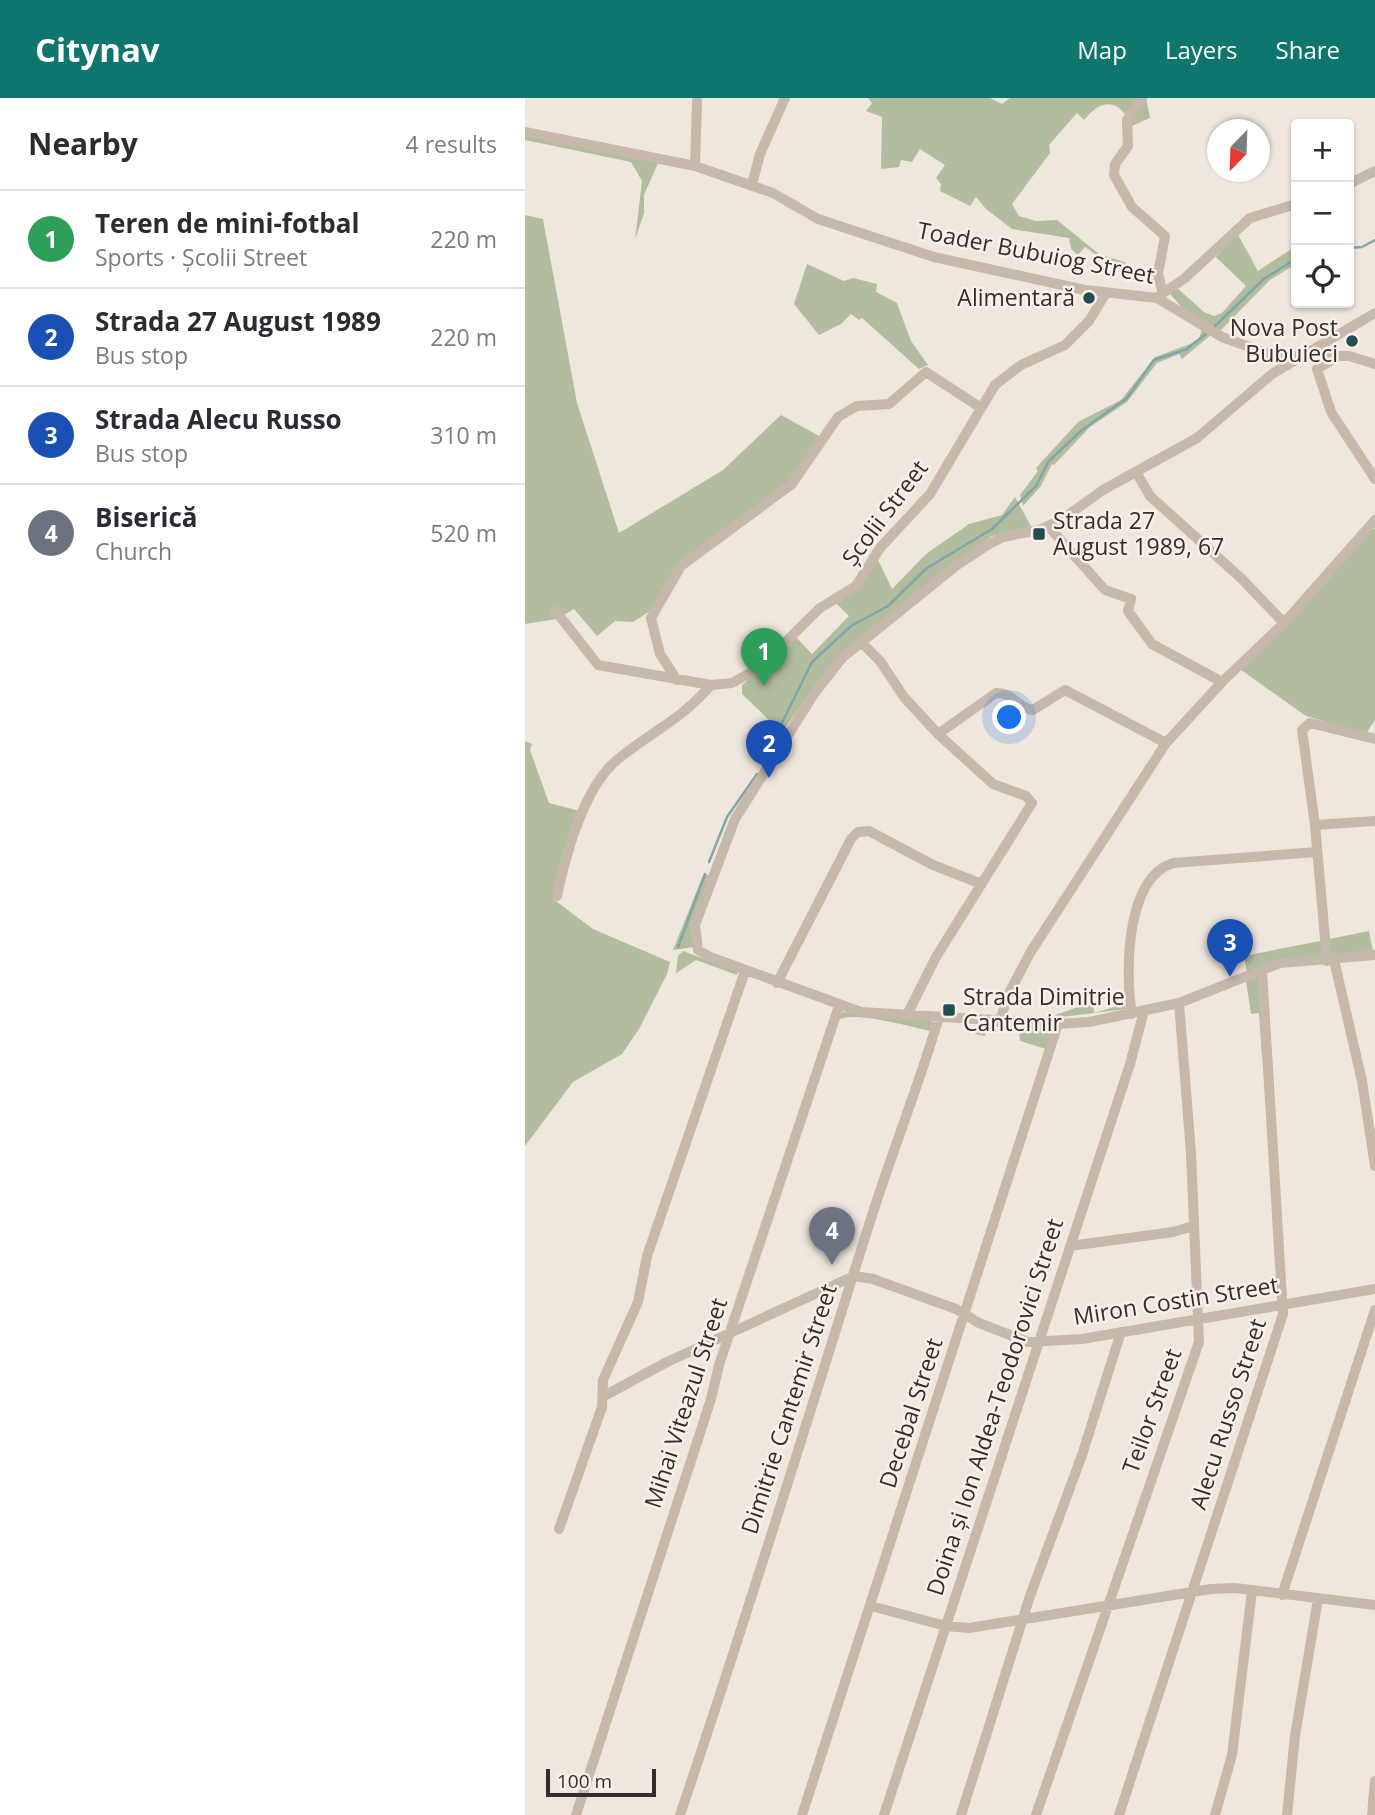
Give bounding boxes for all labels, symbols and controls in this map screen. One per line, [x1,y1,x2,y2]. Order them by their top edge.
text: Citynav [35,27,160,72]
text: Map [1077,33,1127,66]
text: Layers [1165,33,1238,66]
text: Share [1276,33,1340,66]
north arrow [1207,119,1270,182]
map controls [1291,119,1354,308]
button: + [1291,119,1354,182]
text: Nearby [28,123,138,164]
text: 4 results [406,128,497,160]
button: − [1291,182,1354,245]
text: Teren de mini-fotbal [95,205,359,241]
street label: Toader Bubuiog Street [915,213,1158,291]
text: 1 [44,223,58,255]
text: 220 m [430,223,497,255]
text: Sports · Școlii Street [95,241,307,273]
button: locate [1291,245,1354,308]
place label: Alimentară [957,281,1075,313]
marker: Alimentară [1081,290,1097,306]
text: Strada 27 August 1989 [95,303,381,339]
place label: Nova Post Bubuieci [1230,311,1338,369]
text: 2 [44,321,58,353]
text: 220 m [430,321,497,353]
marker: Nova Post Bubuieci [1344,333,1360,349]
text: Bus stop [95,339,188,371]
text: Strada Alecu Russo [95,401,342,437]
text: 3 [44,419,58,451]
text: 310 m [430,419,497,451]
text: Bus stop [95,437,188,469]
street label: Școlii Street [834,453,935,572]
text: Biserică [95,499,198,535]
place label: Strada 27 August 1989, 67 [1053,504,1224,562]
text: 4 [44,517,58,549]
text: 520 m [430,517,497,549]
marker: Strada 27 August 1989, 67 [1031,526,1047,542]
text: Church [95,535,172,567]
pin: 1 [741,628,787,686]
your location [992,700,1026,734]
pin: 2 [746,720,792,778]
pin: 3 [1207,919,1253,977]
place label: Strada Dimitrie Cantemir [963,980,1125,1038]
marker: Strada Dimitrie Cantemir [941,1002,957,1018]
pin: 4 [809,1207,855,1265]
street label: Doina și Ion Aldea-Teodorovici Street [918,1214,1070,1599]
street label: Miron Costin Street [1071,1268,1281,1332]
street label: Dimitrie Cantemir Street [732,1280,844,1538]
street label: Mihai Viteazul Street [636,1293,734,1512]
street label: Alecu Russo Street [1181,1314,1273,1513]
street label: Decebal Street [871,1333,949,1492]
street label: Teilor Street [1114,1344,1188,1478]
scale bar [546,1766,656,1798]
text: 100 m [557,1768,612,1794]

